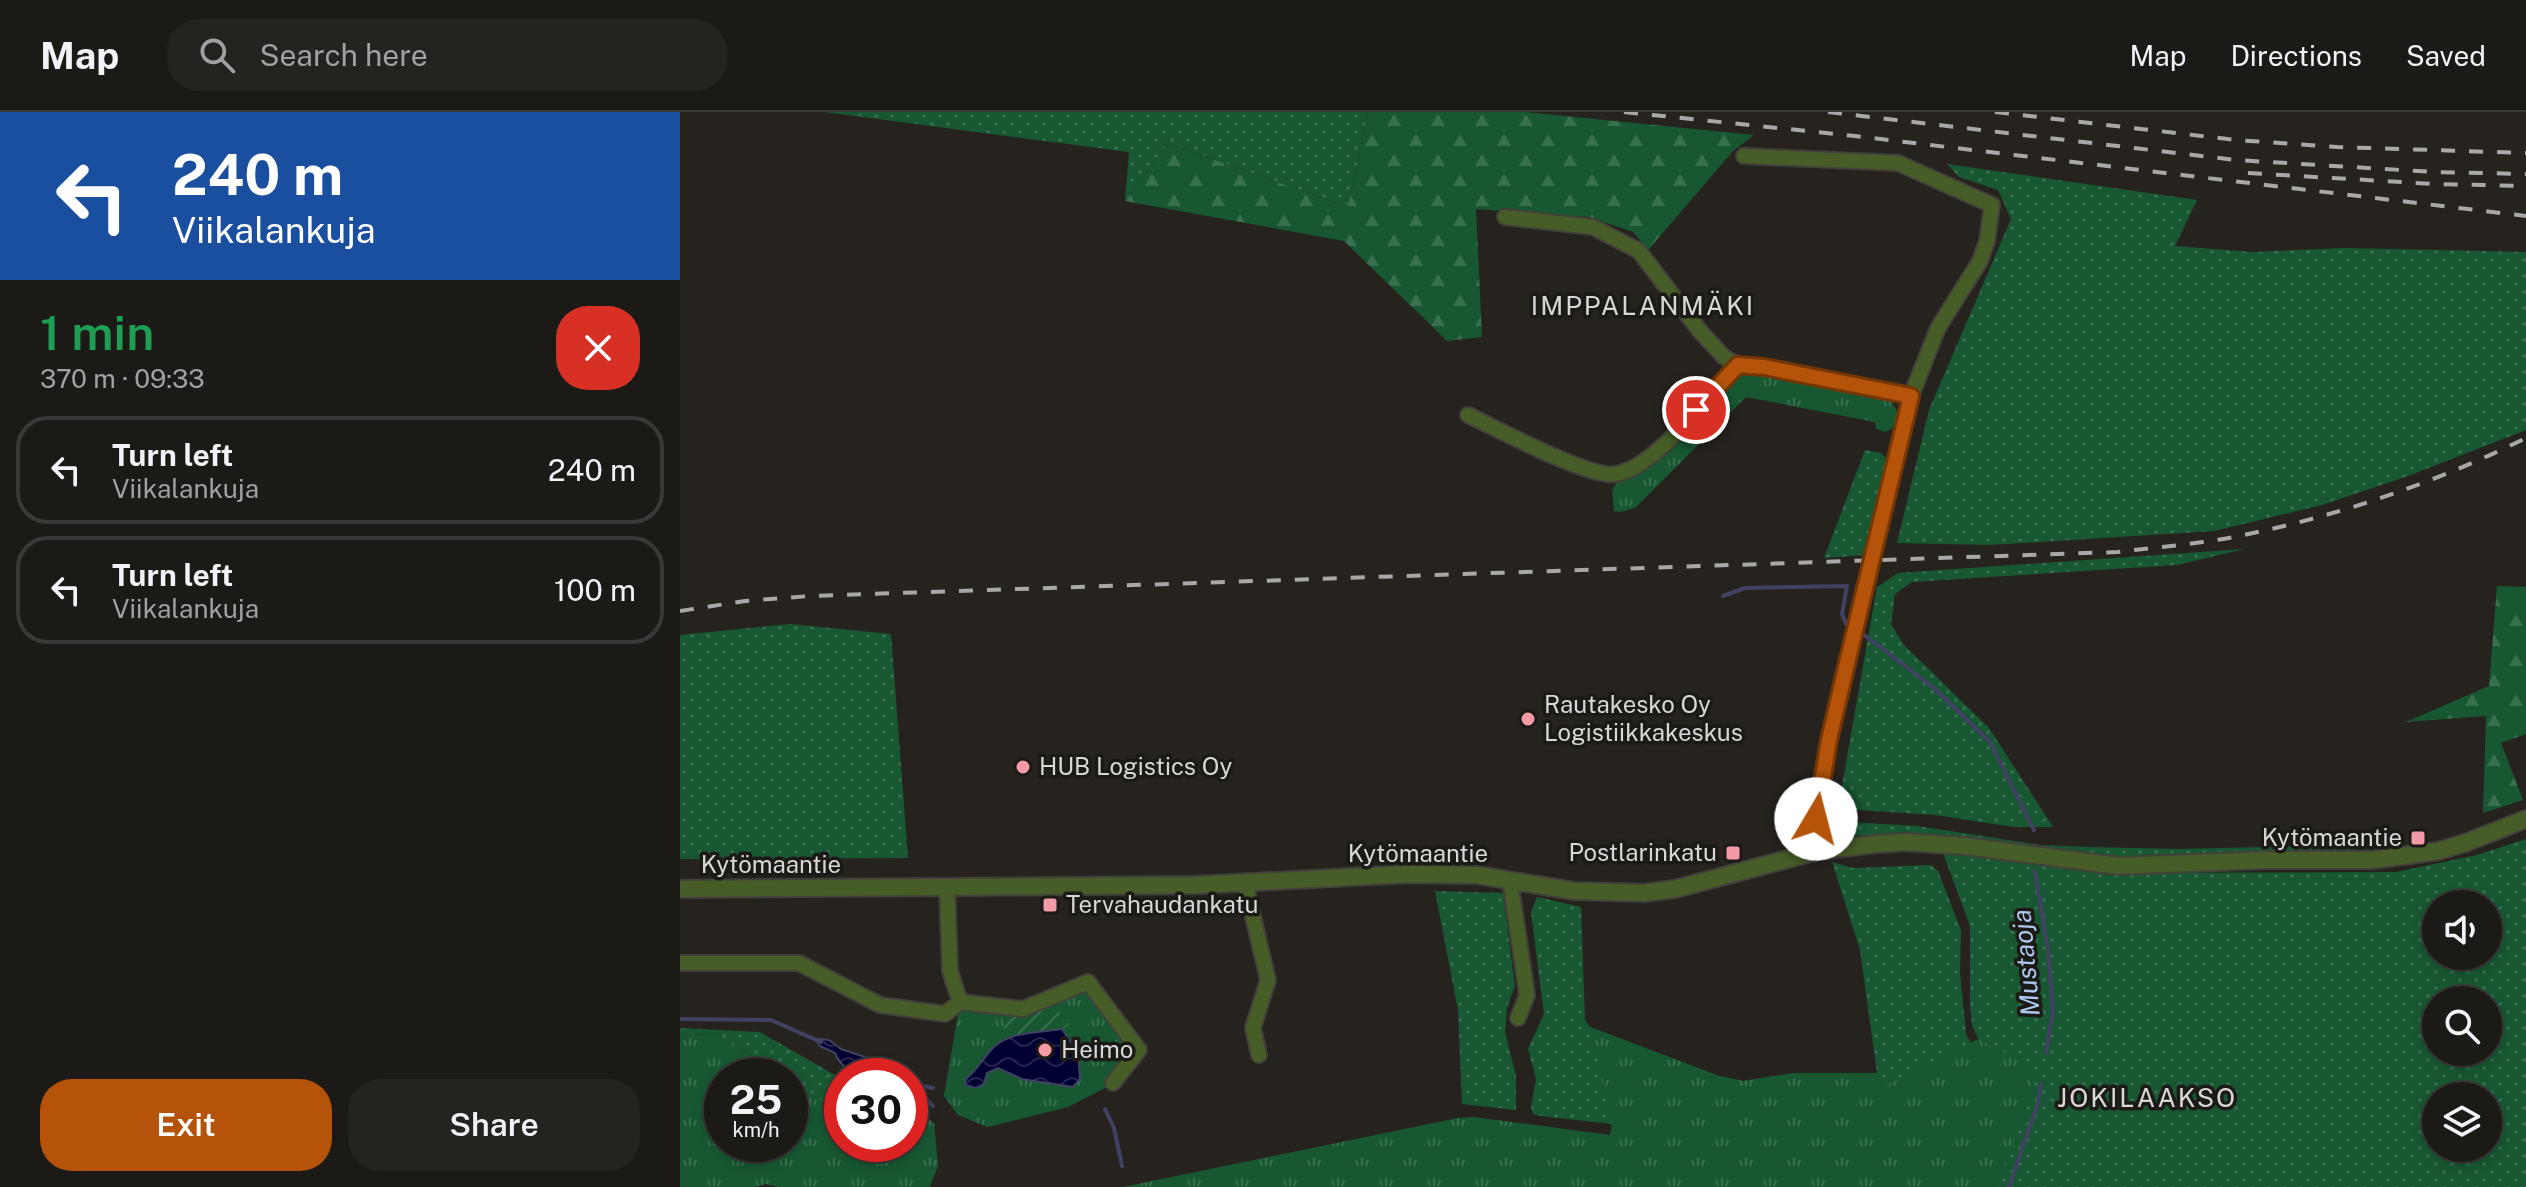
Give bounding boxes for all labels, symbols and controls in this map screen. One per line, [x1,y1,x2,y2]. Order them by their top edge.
search box [167,19,727,91]
text: Map [40,33,119,78]
icon: search [195,33,239,77]
text: Search here [259,37,428,73]
text: Map [2130,39,2186,72]
text: Directions [2230,39,2362,72]
text: Saved [2406,39,2486,72]
text: 240 m [172,142,343,208]
icon: left [40,144,144,248]
text: Viikalankuja [172,209,376,251]
district label: IMPPALANMÄKI [1531,290,1755,321]
text: 1 min [40,304,154,361]
button: close [556,306,640,390]
text: 370 m · 09:33 [40,363,205,394]
pin [1662,376,1730,444]
icon: arrive [1674,388,1718,432]
text: Turn left [112,437,233,473]
icon: left [44,448,88,492]
text: 240 m [548,452,636,488]
text: Viikalankuja [112,473,259,504]
text: Turn left [112,557,233,593]
icon: left [44,568,88,612]
text: 100 m [554,572,636,608]
text: Viikalankuja [112,593,259,624]
place label: Rautakesko Oy Logistiikkakeskus [1544,690,1743,746]
marker: Rautakesko Oy Logistiikkakeskus [1519,710,1537,728]
place label: HUB Logistics Oy [1039,752,1232,780]
marker: HUB Logistics Oy [1014,758,1032,776]
position arrow [1774,777,1858,861]
place label: Kytömaantie [2262,823,2402,851]
marker: Kytömaantie [2409,829,2427,847]
place label: Postlarinkatu [1568,838,1717,866]
street label: Kytömaantie [1348,839,1488,867]
marker: Postlarinkatu [1724,844,1742,862]
street label: Kytömaantie [701,850,841,878]
place label: Tervahaudankatu [1066,890,1258,918]
map controls [2422,890,2502,1162]
button: sound [2422,890,2502,970]
marker: Tervahaudankatu [1041,896,1059,914]
water label: Mustaoja [2005,908,2046,1018]
button: search [2422,986,2502,1066]
place label: Heimo [1061,1035,1133,1063]
marker: Heimo [1036,1041,1054,1059]
speed limit sign: 30 [824,1058,928,1162]
text: 25 [730,1076,782,1123]
button: Exit [40,1079,332,1171]
button: Share [348,1079,640,1171]
district label: JOKILAAKSO [2057,1082,2237,1113]
button: layers [2422,1082,2502,1162]
text: km/h [732,1118,780,1142]

